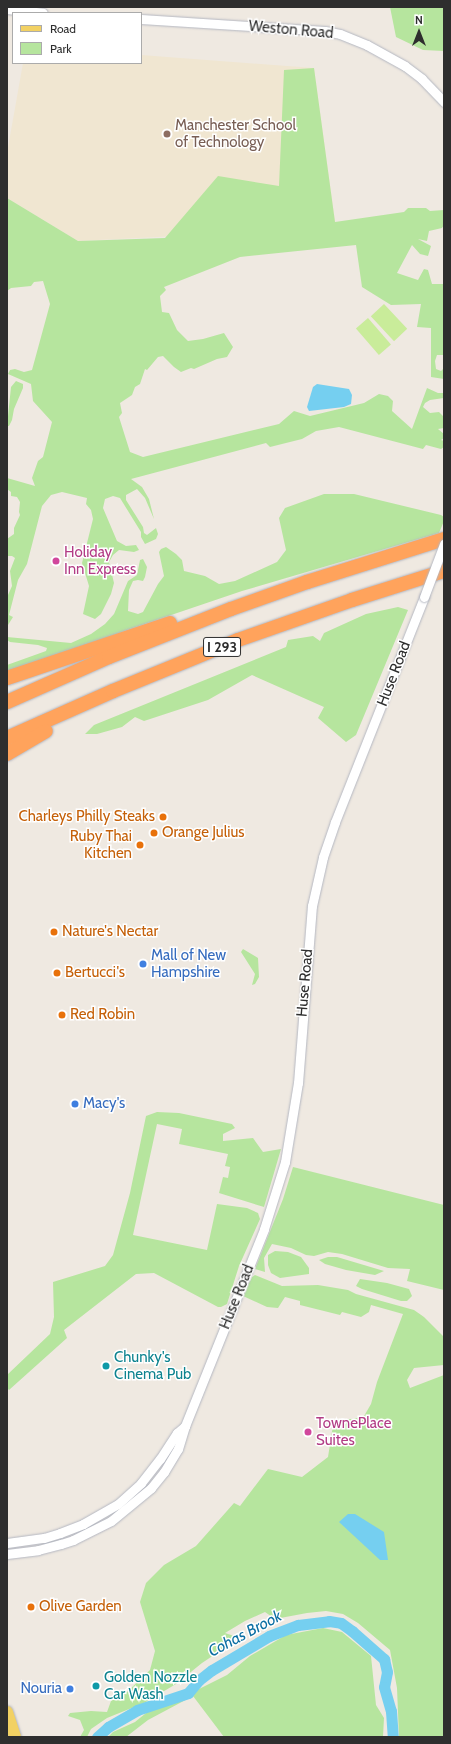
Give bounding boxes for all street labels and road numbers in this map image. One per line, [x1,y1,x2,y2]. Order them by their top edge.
street label: Weston Road [248,17,334,43]
road number: I 293 [203,635,241,659]
street label: Huse Road [373,639,415,709]
street label: Huse Road [293,948,317,1018]
street label: Huse Road [216,1262,258,1332]

